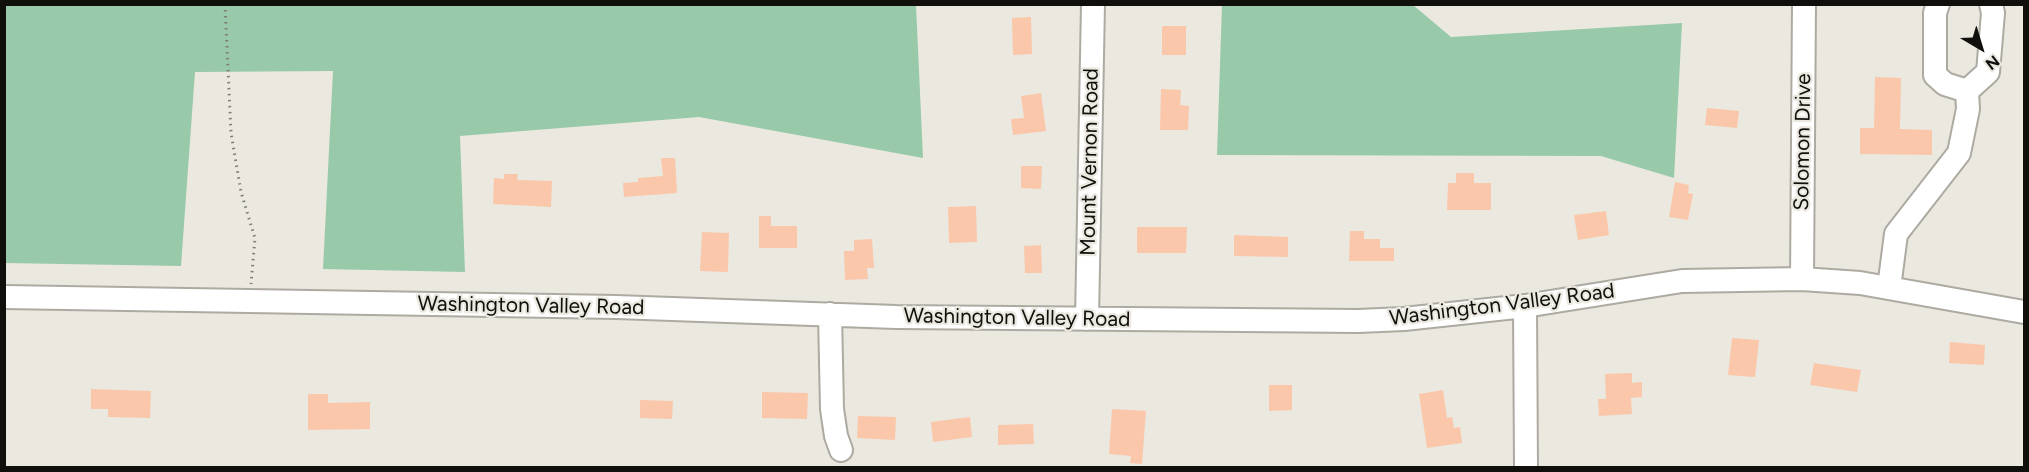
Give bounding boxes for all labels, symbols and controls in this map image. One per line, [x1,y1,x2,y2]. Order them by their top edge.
north arrow [1951,18,2011,78]
text: N [1982,51,2003,74]
street label: Mount Vernon Road [1076,68,1104,256]
street label: Solomon Drive [1789,73,1817,211]
street label: Washington Valley Road [1388,279,1616,331]
street label: Washington Valley Road [417,291,645,321]
street label: Washington Valley Road [903,303,1131,333]

